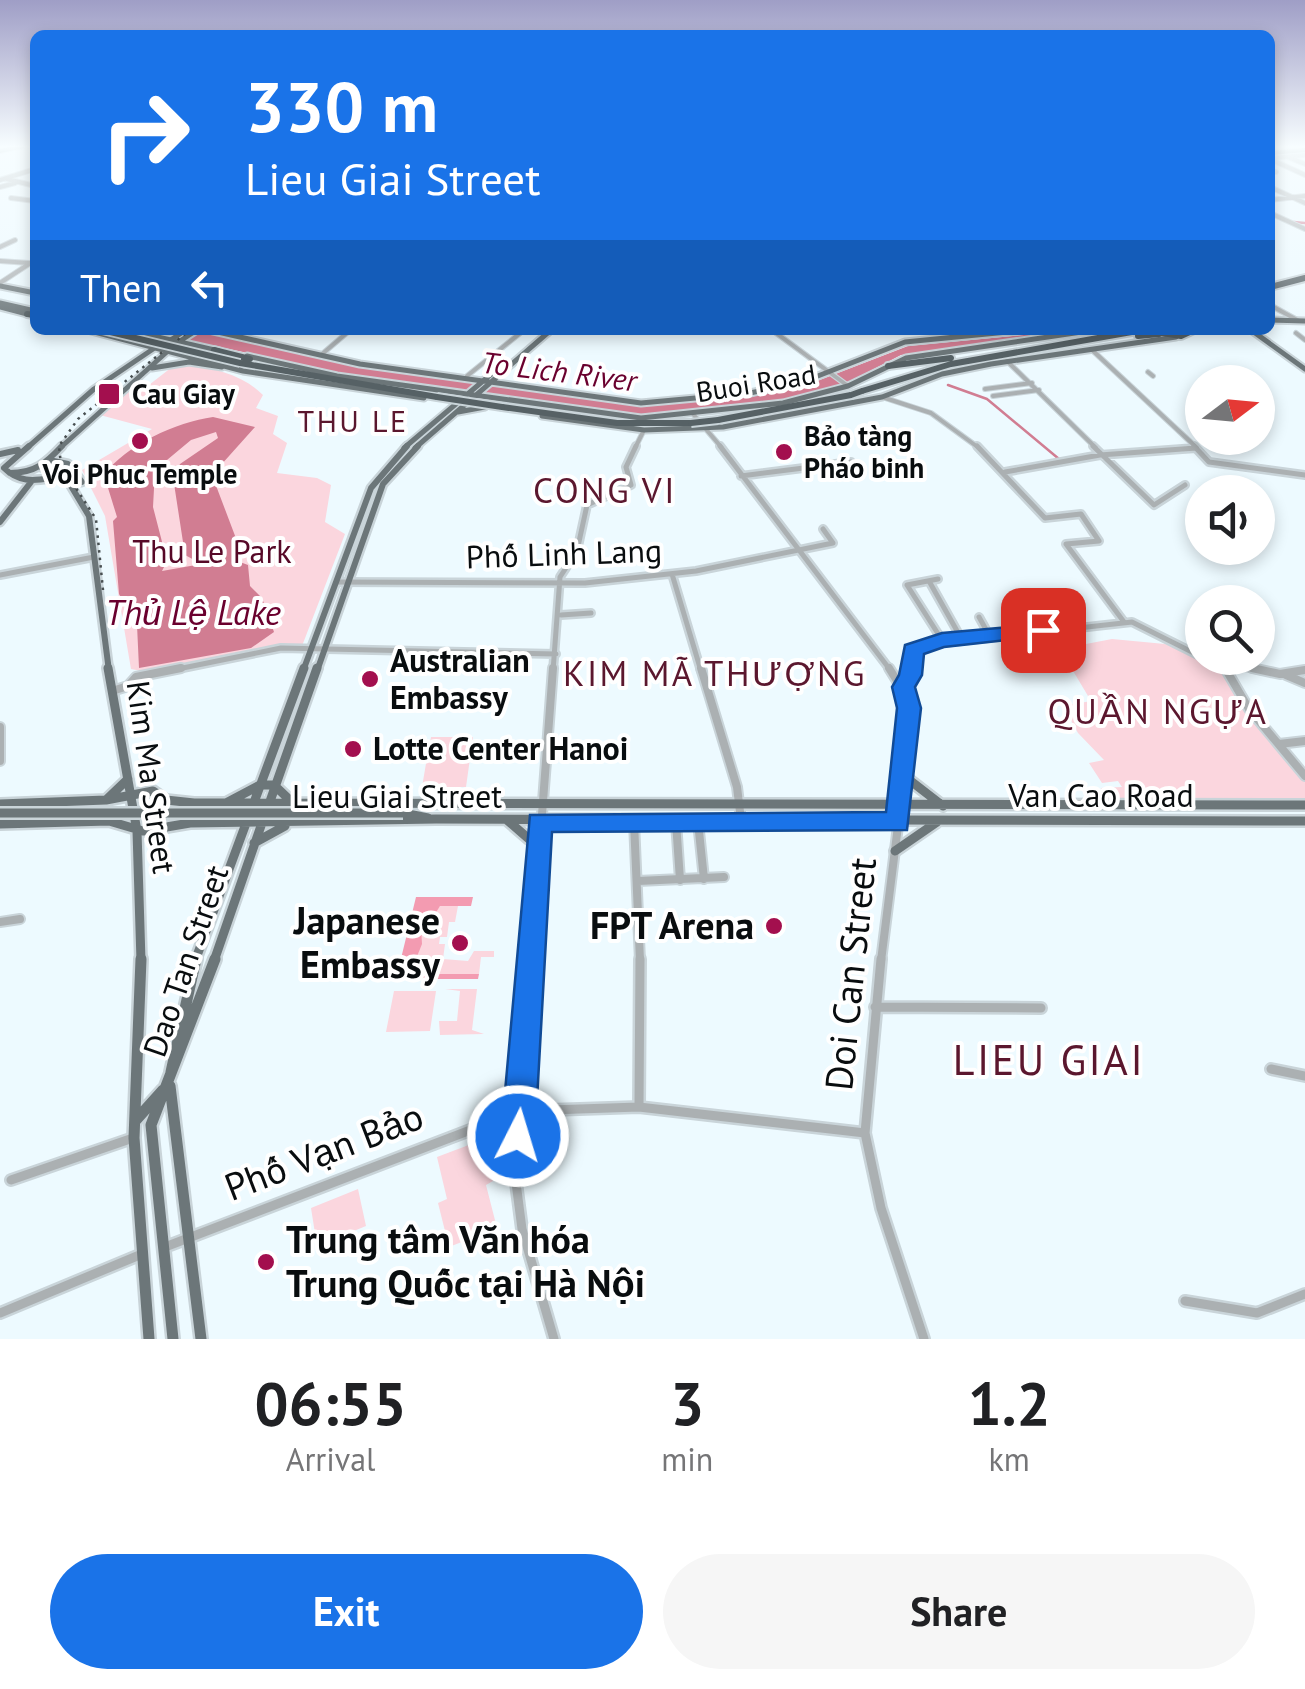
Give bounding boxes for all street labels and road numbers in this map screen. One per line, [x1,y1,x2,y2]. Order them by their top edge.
street label: Buoi Road [693,355,818,410]
street label: Phố Linh Lang [465,529,663,577]
street label: Kim Ma Street [118,678,186,876]
street label: Van Cao Road [1007,774,1194,816]
street label: Lieu Giai Street [292,775,502,817]
street label: Doi Can Street [813,855,886,1092]
street label: Dao Tan Street [133,859,237,1062]
street label: Phố Vạn Bảo [217,1090,430,1211]

